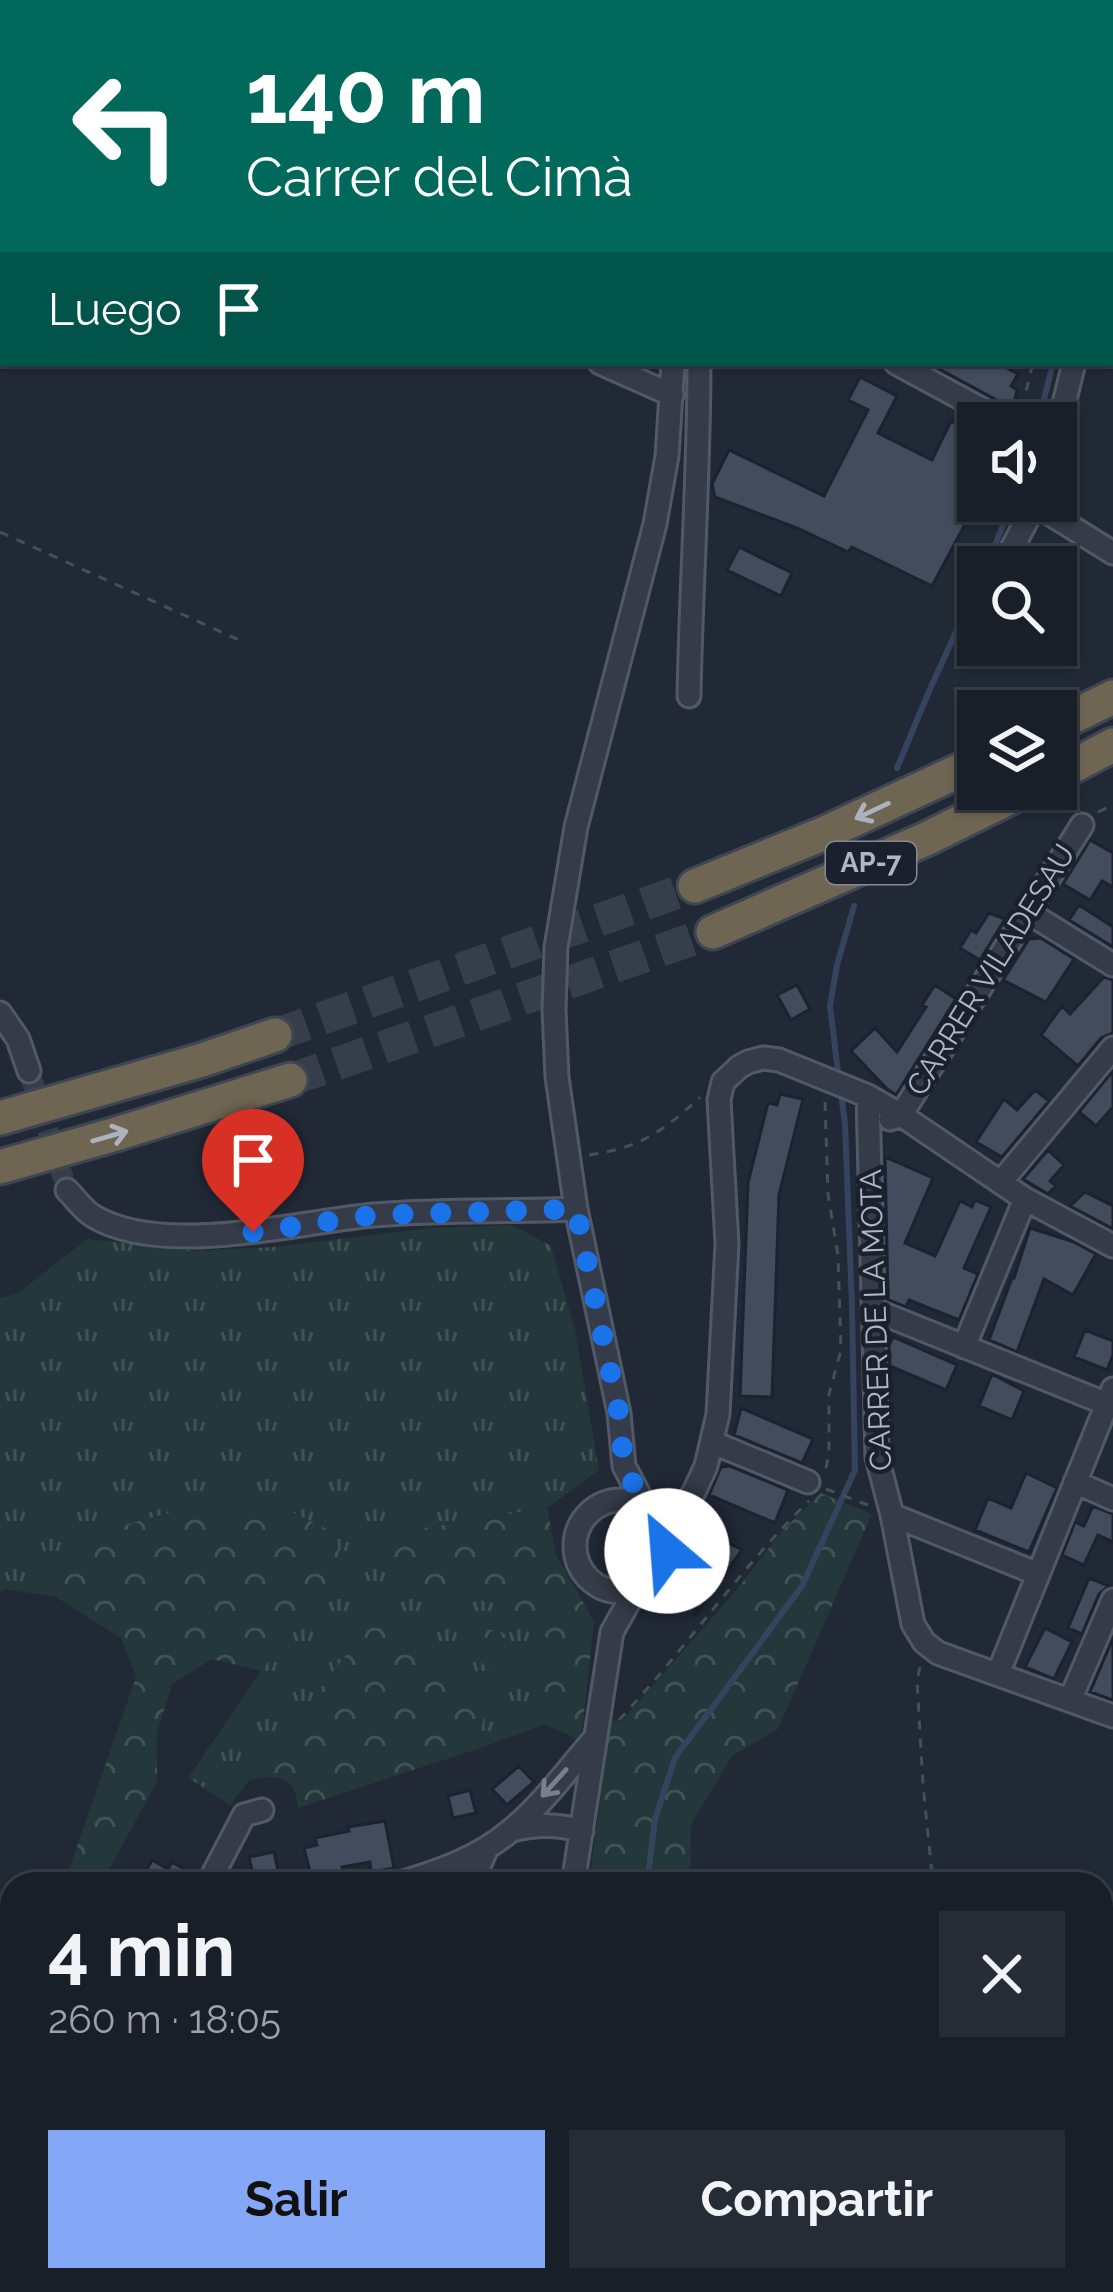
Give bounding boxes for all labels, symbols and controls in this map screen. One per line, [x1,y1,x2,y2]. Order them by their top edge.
text: 140 m [246,44,485,143]
icon: left [48,48,204,204]
text: Carrer del Cimà [246,145,633,209]
icon: arrive [206,276,272,342]
text: Luego [48,283,182,336]
map controls [957,402,1077,810]
button: sound [957,402,1077,522]
button: search [957,546,1077,666]
button: layers [957,690,1077,810]
one-way arrow [855,801,891,823]
street label: CARRER VILADESAU [899,838,1082,1102]
road number: AP-7 [826,842,916,884]
pin [202,1109,304,1232]
one-way arrow [90,1124,128,1146]
icon: arrive [220,1127,286,1193]
street label: CARRER DE LA MOTA [853,1169,898,1471]
position arrow [604,1488,730,1614]
one-way arrow [541,1768,569,1798]
text: 4 min [48,1908,235,1993]
button: close [939,1911,1065,2037]
text: 260 m · 18:05 [48,1996,281,2042]
button: Salir [48,2130,545,2268]
button: Compartir [569,2130,1065,2268]

